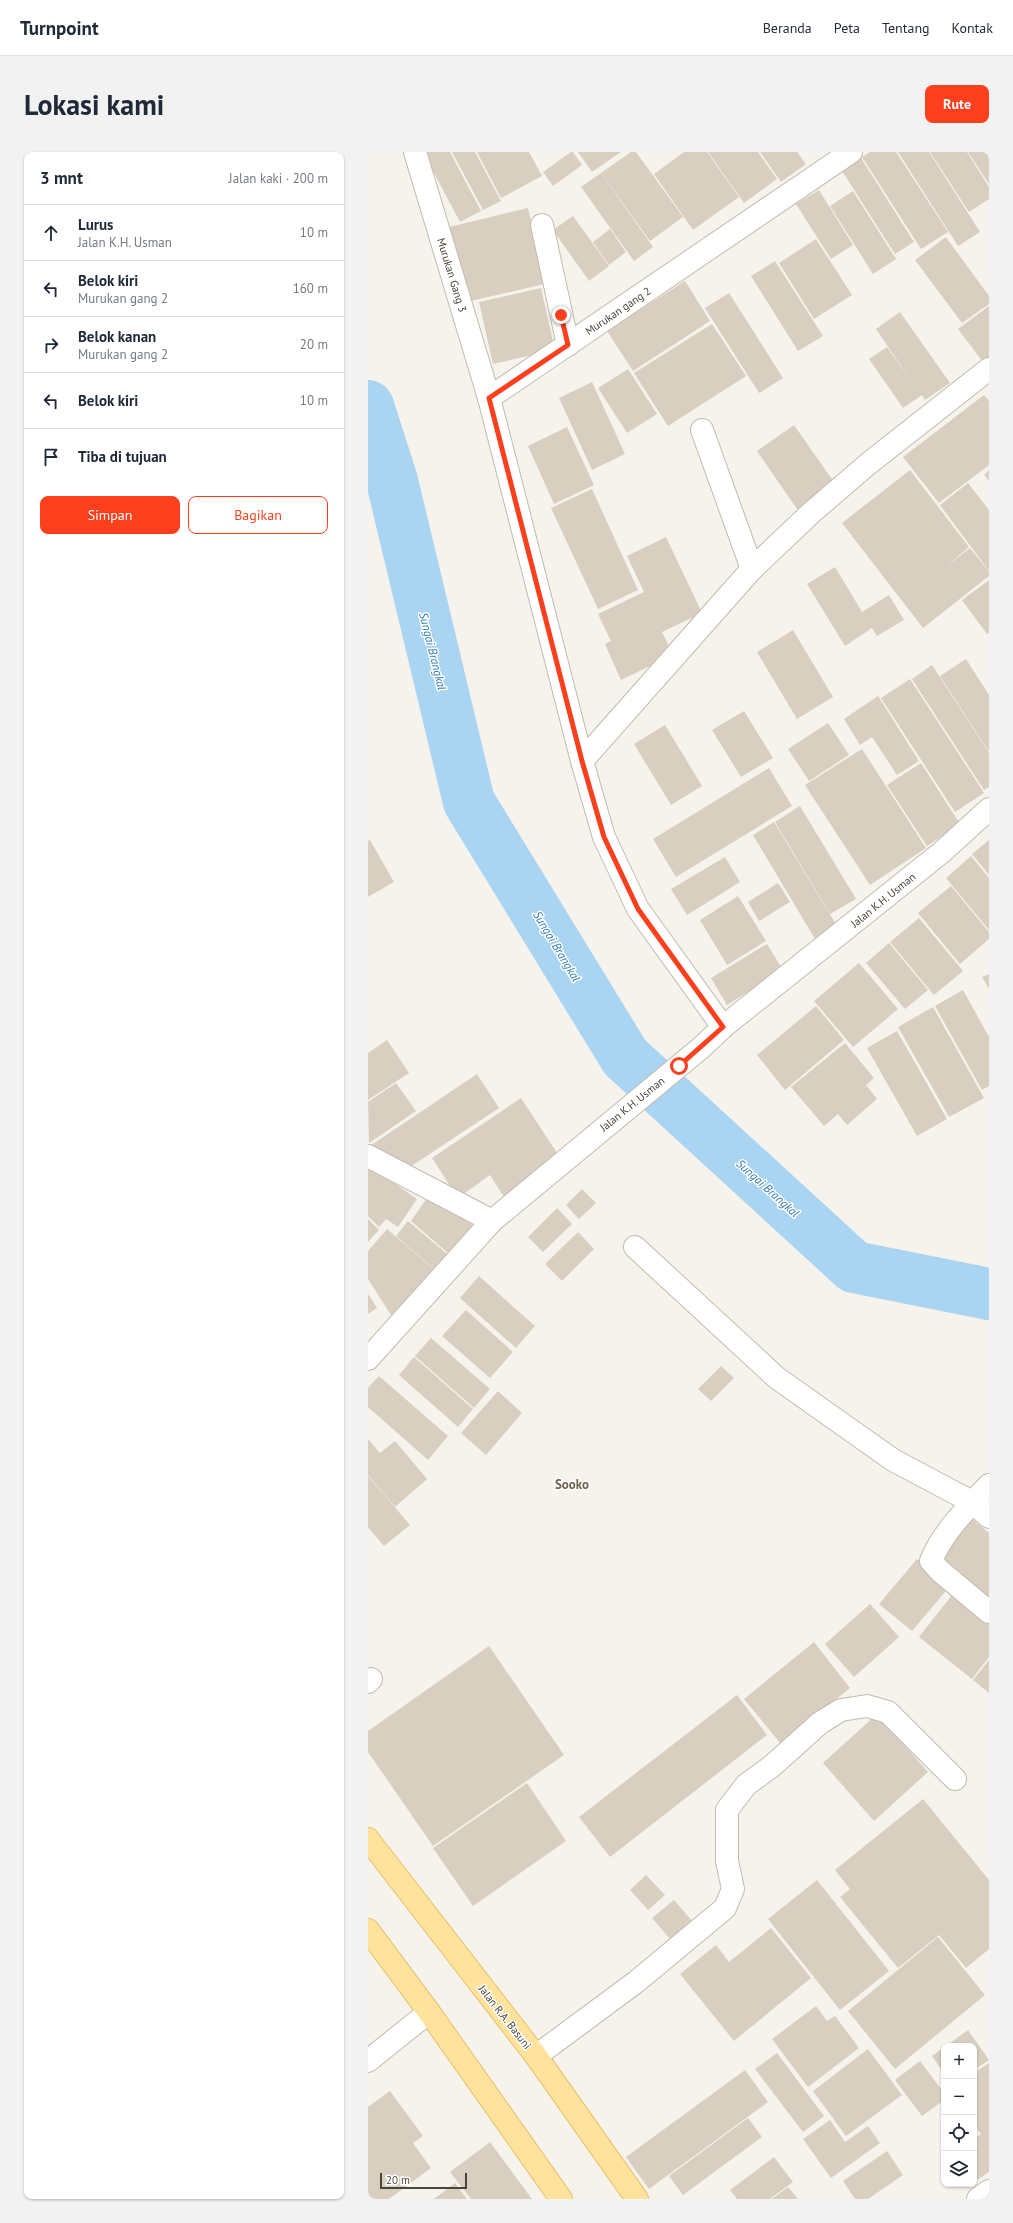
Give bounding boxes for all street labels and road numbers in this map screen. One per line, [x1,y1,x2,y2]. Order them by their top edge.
street label: Murukan Gang 3 [434,236,470,314]
street label: Murukan gang 2 [582,284,654,338]
street label: Jalan K.H. Usman [847,870,918,931]
street label: Jalan K.H. Usman [596,1074,667,1135]
street label: Jalan R.A. Basuni [475,1981,534,2052]

